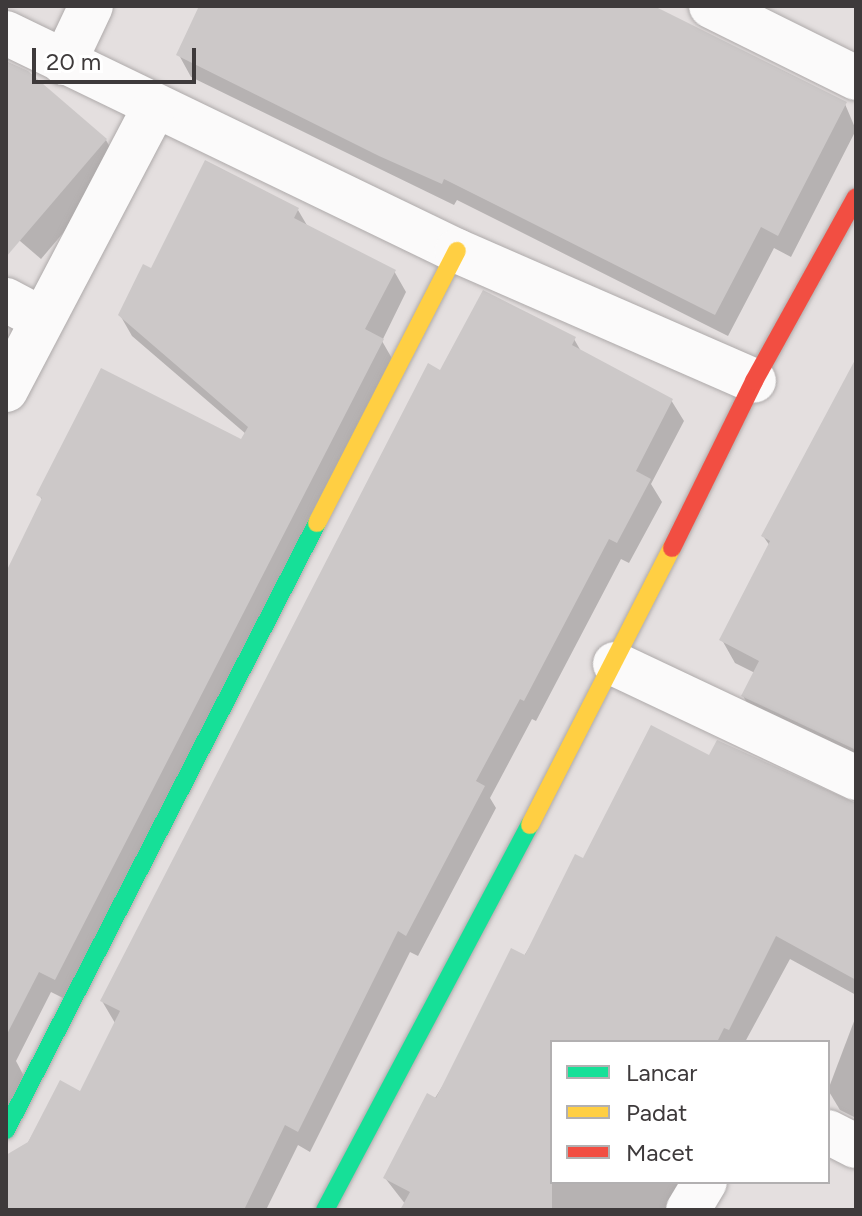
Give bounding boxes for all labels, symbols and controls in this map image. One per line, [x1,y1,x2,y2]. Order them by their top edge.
scale bar [36,32,200,82]
text: 20 m [46,47,101,76]
legend [550,1040,830,1184]
text: Lancar [626,1058,697,1087]
text: Padat [626,1098,687,1127]
text: Macet [626,1138,694,1167]

